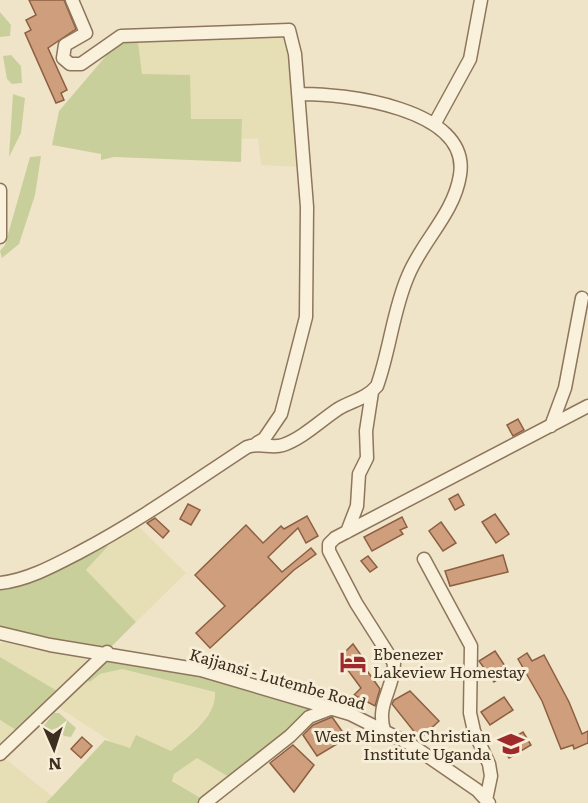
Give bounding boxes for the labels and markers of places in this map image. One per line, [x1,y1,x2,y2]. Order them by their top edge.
place label: Ebenezer Lakeview Homestay [373,641,526,683]
hotel icon: Ebenezer Lakeview Homestay [338,647,368,677]
place label: West Minster Christian Institute Uganda [314,723,491,765]
school or university icon: West Minster Christian Institute Uganda [496,729,526,759]

